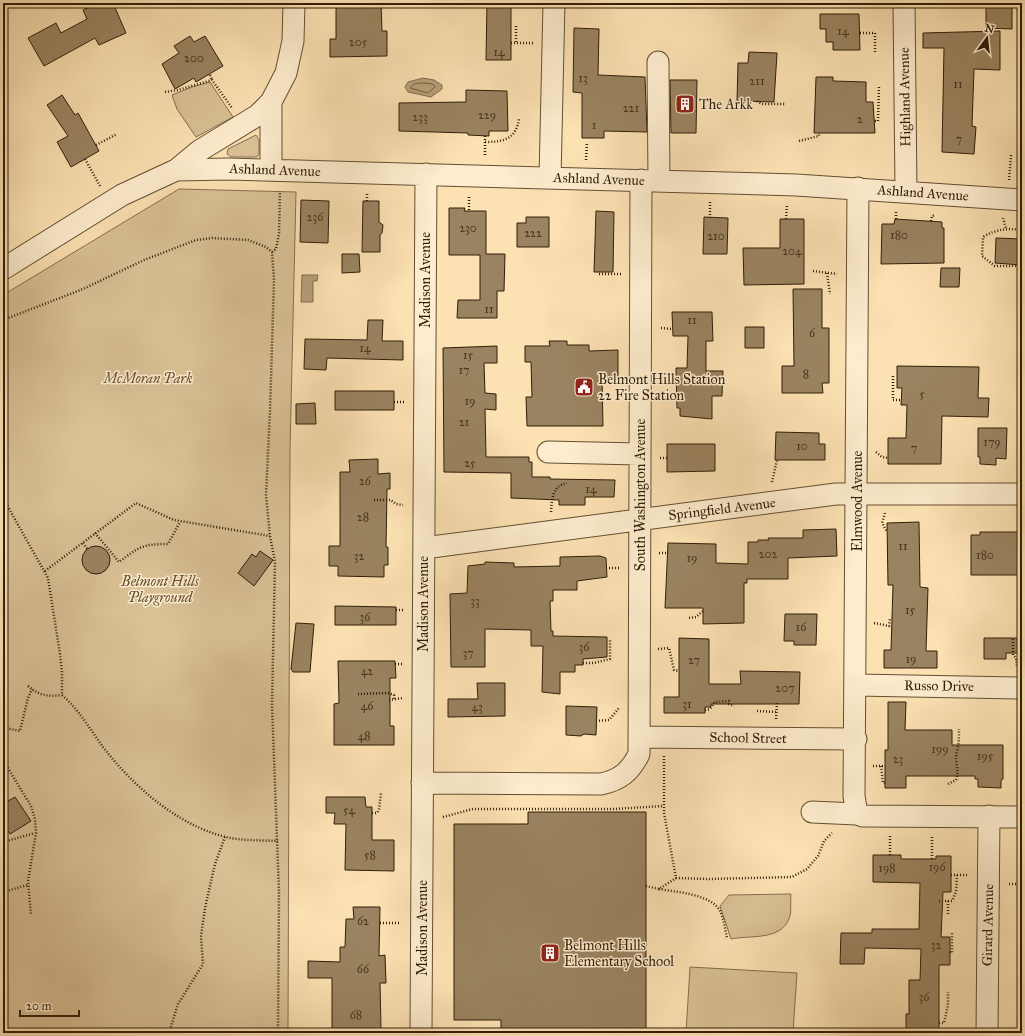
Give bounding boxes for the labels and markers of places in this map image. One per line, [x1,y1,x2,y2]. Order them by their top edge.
building icon: The Arkk [674,93,696,115]
place label: The Arkk [699,96,753,113]
place label: Belmont Hills Station 22 Fire Station [598,371,726,404]
public building icon: Belmont Hills Station 22 Fire Station [573,376,595,398]
place label: Belmont Hills Elementary School [564,937,674,970]
building icon: Belmont Hills Elementary School [539,942,561,964]

